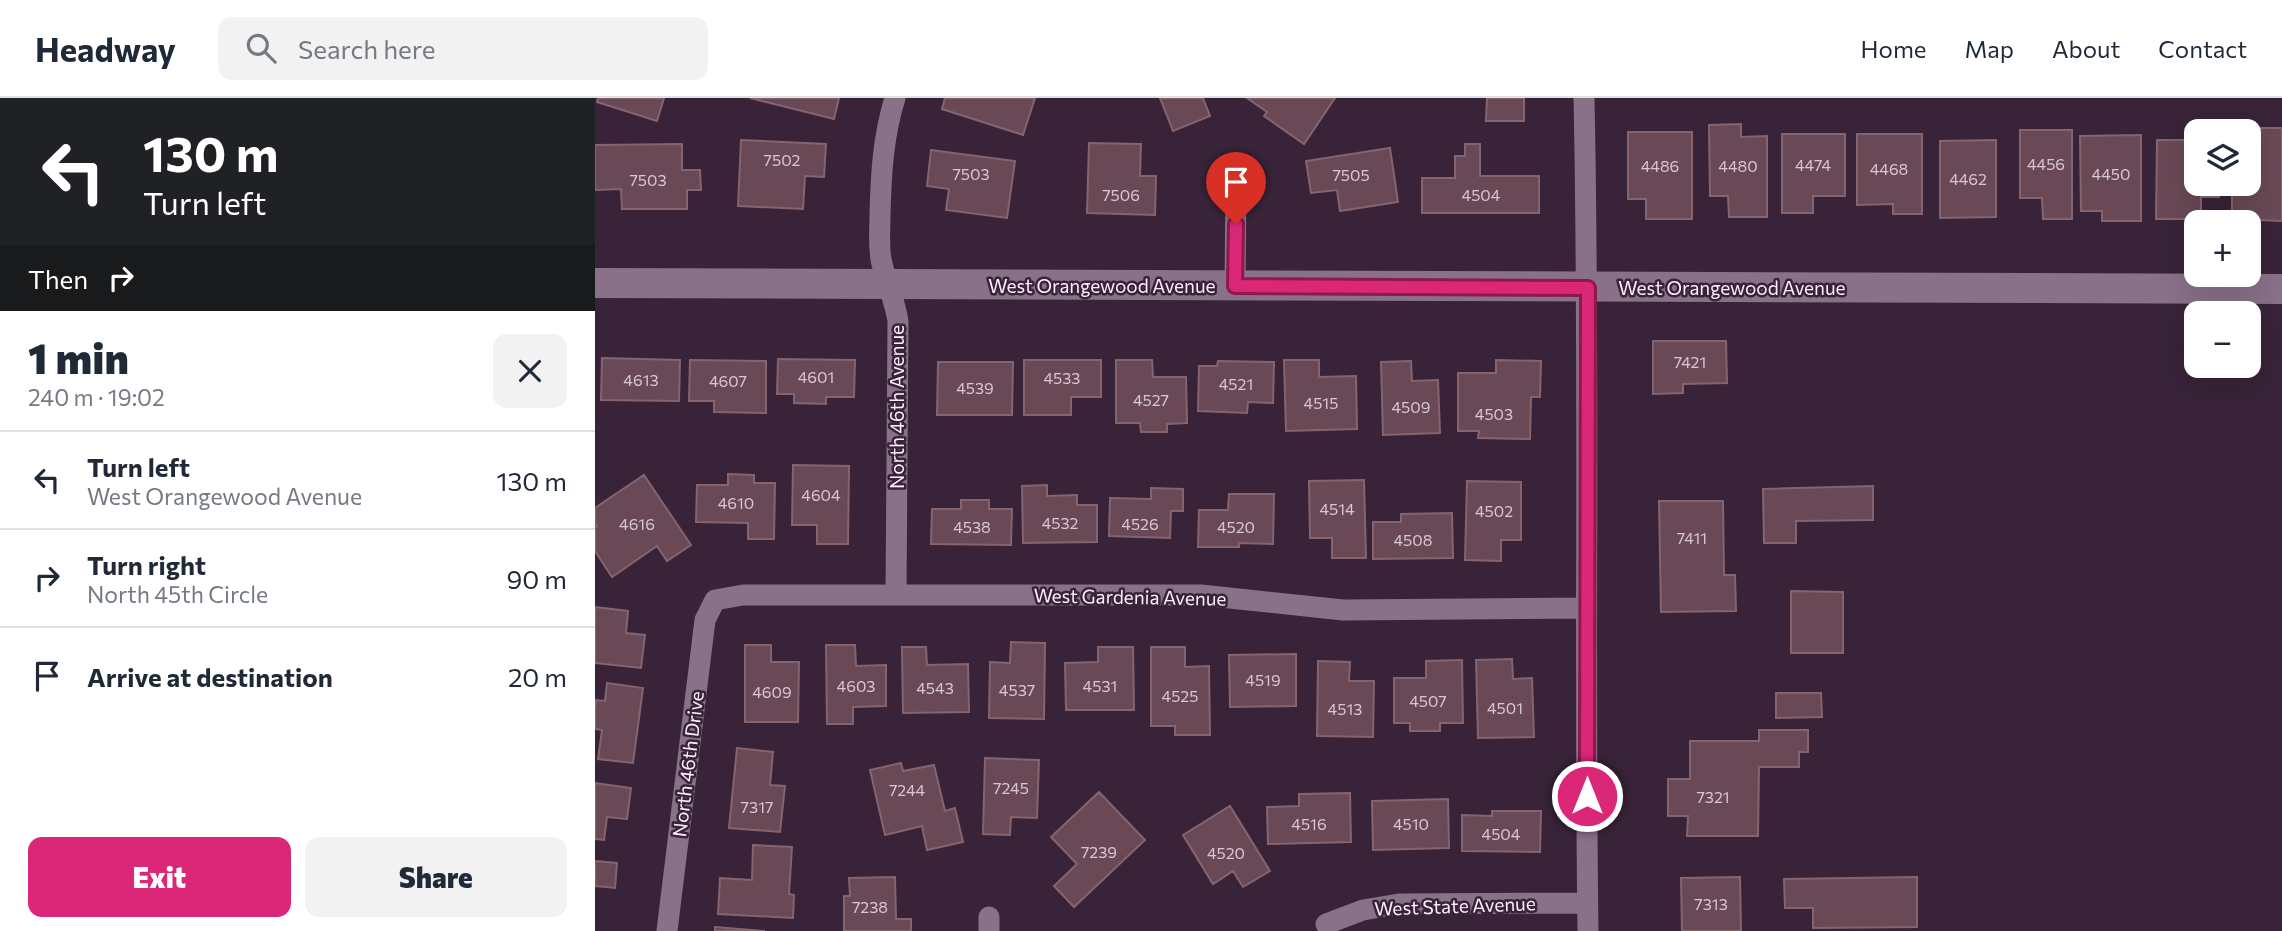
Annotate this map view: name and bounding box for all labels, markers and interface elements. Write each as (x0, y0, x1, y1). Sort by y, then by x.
search box (218, 17, 708, 80)
text: Headway (35, 28, 176, 69)
icon: search (242, 29, 280, 67)
text: Search here (298, 33, 436, 64)
text: Home (1861, 34, 1927, 63)
text: Map (1965, 34, 2014, 63)
text: About (2052, 34, 2120, 63)
text: Contact (2158, 34, 2247, 63)
map controls (2184, 119, 2261, 378)
button: layers (2184, 119, 2261, 196)
text: 130 m (143, 122, 278, 182)
icon: left (28, 126, 119, 217)
house number: 7502 (764, 150, 801, 169)
pin (1206, 152, 1266, 224)
house number: 4456 (2027, 154, 2065, 173)
house number: 4474 (1795, 155, 1831, 174)
house number: 4486 (1641, 156, 1679, 175)
house number: 4480 (1718, 156, 1758, 175)
house number: 4468 (1870, 159, 1908, 178)
icon: arrive (1217, 163, 1255, 201)
house number: 7503 (952, 164, 990, 183)
house number: 4450 (2092, 164, 2130, 183)
house number: 7505 (1332, 165, 1370, 184)
house number: 4462 (1949, 169, 1987, 188)
house number: 7503 (629, 170, 667, 189)
text: Turn left (143, 182, 267, 222)
house number: 7506 (1102, 185, 1140, 204)
house number: 4504 (1462, 185, 1501, 204)
button: + (2184, 210, 2261, 287)
icon: right (102, 259, 140, 297)
text: Then (28, 263, 88, 294)
street label: West Orangewood Avenue (988, 274, 1216, 297)
street label: West Orangewood Avenue (1618, 276, 1846, 299)
button: − (2184, 301, 2261, 378)
street label: North 46th Avenue (885, 325, 908, 489)
text: 1 min (28, 331, 129, 383)
button: close (493, 334, 567, 408)
house number: 7421 (1674, 352, 1706, 371)
house number: 4601 (798, 367, 834, 386)
house number: 4533 (1043, 368, 1081, 387)
house number: 4613 (623, 370, 659, 389)
house number: 4607 (709, 371, 747, 390)
house number: 4521 (1219, 374, 1253, 393)
house number: 4539 (956, 378, 994, 397)
text: 240 m · 19:02 (28, 383, 165, 411)
house number: 4527 (1133, 390, 1169, 409)
house number: 4515 (1304, 393, 1338, 412)
house number: 4509 (1392, 397, 1430, 416)
house number: 4503 (1475, 404, 1513, 423)
text: Turn left (87, 451, 190, 482)
icon: left (28, 461, 66, 499)
text: 130 m (496, 465, 567, 496)
text: West Orangewood Avenue (87, 482, 362, 510)
house number: 4604 (801, 485, 841, 504)
house number: 4610 (718, 493, 754, 512)
house number: 4514 (1319, 499, 1355, 518)
house number: 4502 (1475, 501, 1513, 520)
house number: 4532 (1042, 513, 1079, 532)
house number: 4616 (619, 514, 655, 533)
house number: 4526 (1121, 514, 1159, 533)
house number: 4538 (953, 517, 991, 536)
house number: 4520 (1217, 517, 1255, 536)
house number: 7411 (1677, 528, 1707, 547)
house number: 4508 (1394, 530, 1432, 549)
text: Turn right (87, 549, 206, 580)
icon: right (28, 559, 66, 597)
text: 90 m (507, 563, 567, 594)
text: North 45th Circle (87, 580, 268, 608)
street label: West Gardenia Avenue (1033, 583, 1227, 610)
icon: arrive (28, 657, 66, 695)
text: Arrive at destination (87, 661, 333, 692)
text: 20 m (508, 661, 567, 692)
house number: 4519 (1245, 670, 1281, 689)
house number: 4603 (837, 676, 875, 695)
house number: 4531 (1083, 676, 1117, 695)
house number: 4543 (916, 678, 954, 697)
house number: 4537 (999, 680, 1035, 699)
house number: 4609 (752, 682, 792, 701)
house number: 4525 (1162, 686, 1198, 705)
street label: North 46th Drive (667, 690, 708, 838)
house number: 4507 (1409, 691, 1447, 710)
house number: 4501 (1487, 698, 1523, 717)
house number: 4513 (1328, 699, 1362, 718)
position arrow (1550, 759, 1624, 833)
house number: 7245 (993, 778, 1029, 797)
house number: 7244 (889, 780, 926, 799)
house number: 7321 (1696, 787, 1730, 806)
house number: 7317 (741, 797, 773, 816)
house number: 4516 (1291, 814, 1327, 833)
house number: 4510 (1393, 814, 1429, 833)
house number: 4504 (1482, 824, 1521, 843)
button: Exit (28, 837, 291, 917)
button: Share (305, 837, 567, 917)
house number: 7239 (1081, 842, 1117, 861)
house number: 4520 (1207, 843, 1245, 862)
street label: West State Avenue (1374, 891, 1536, 920)
house number: 7313 (1694, 894, 1728, 913)
house number: 7238 (852, 897, 888, 916)

